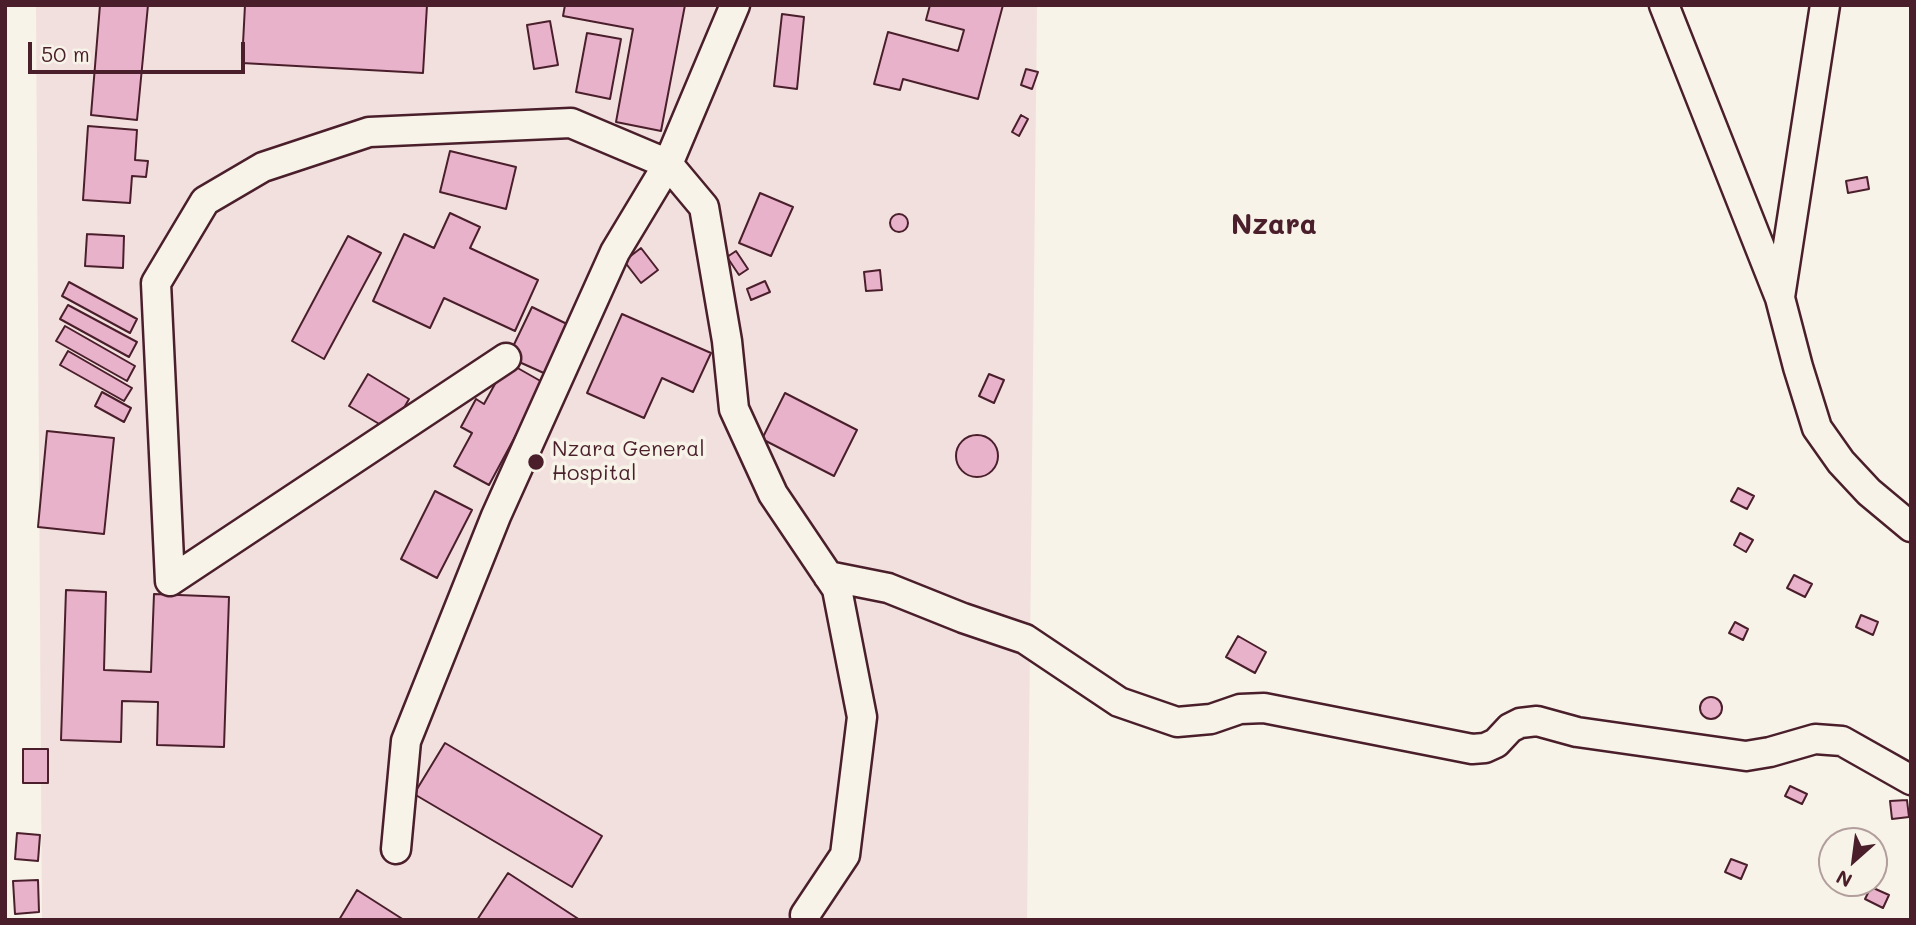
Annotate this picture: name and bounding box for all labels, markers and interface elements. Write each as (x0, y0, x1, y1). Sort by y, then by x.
scale bar (32, 28, 248, 72)
text: 50 m (41, 40, 90, 67)
district label: Nzara (1231, 208, 1317, 242)
place label: Nzara General Hospital (552, 437, 705, 487)
marker: Nzara General Hospital (526, 452, 546, 472)
north arrow (1818, 827, 1888, 897)
text: N (1832, 865, 1856, 894)

